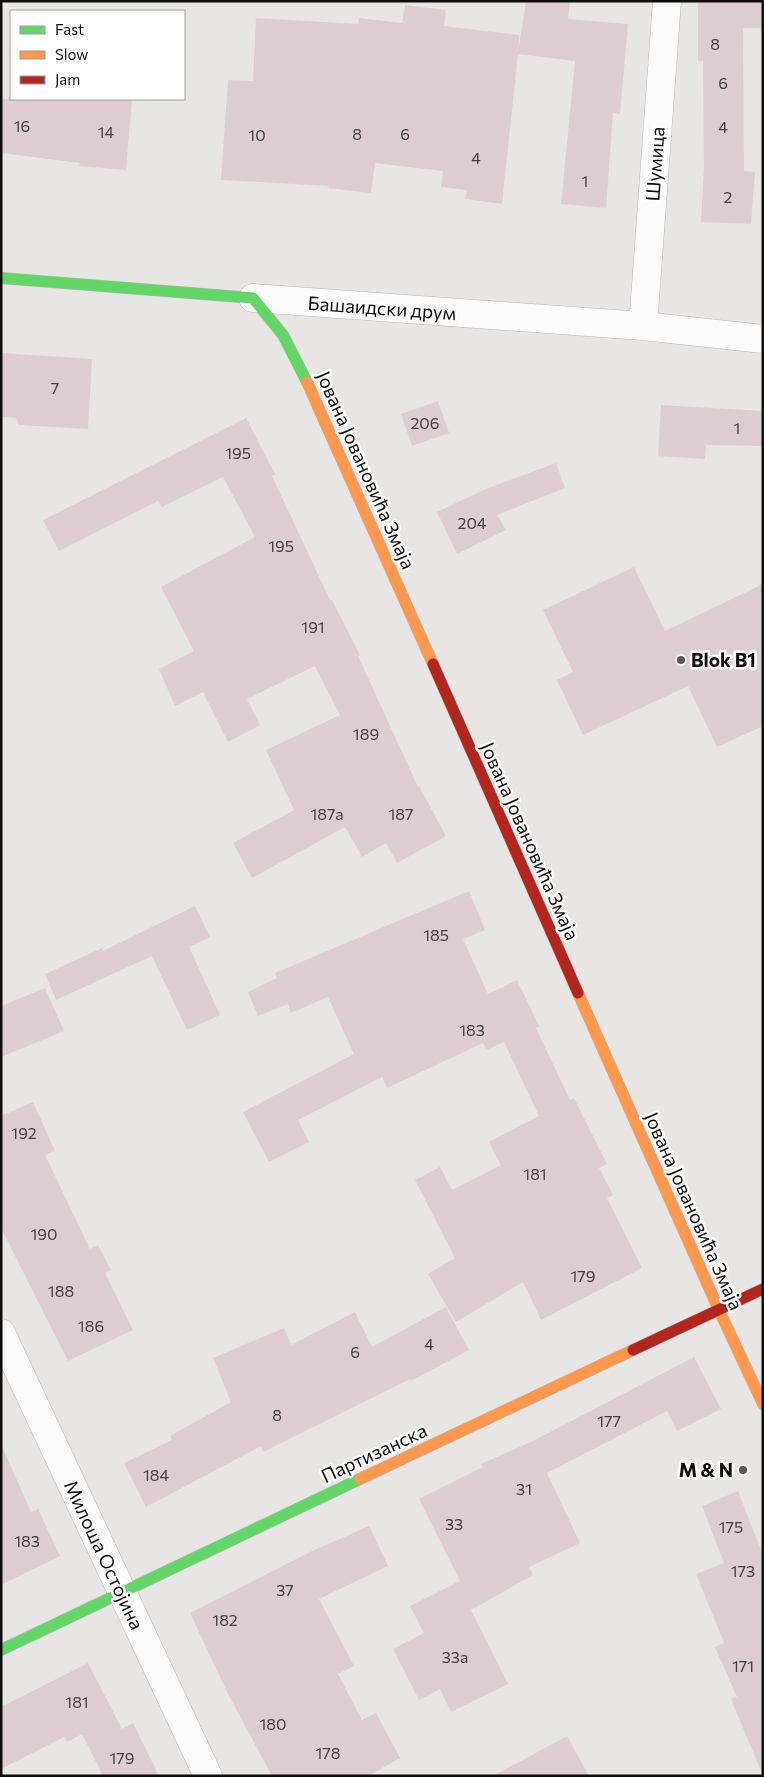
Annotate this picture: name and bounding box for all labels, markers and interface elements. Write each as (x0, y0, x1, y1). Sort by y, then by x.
legend (10, 10, 185, 100)
text: Fast (55, 20, 84, 38)
house number: 8 (710, 34, 720, 53)
text: Slow (55, 45, 88, 63)
text: Jam (55, 70, 80, 88)
house number: 6 (718, 73, 728, 92)
house number: 16 (14, 116, 30, 135)
house number: 4 (718, 117, 728, 136)
house number: 14 (98, 122, 115, 141)
house number: 8 (352, 124, 362, 143)
house number: 6 (400, 124, 410, 143)
house number: 10 (248, 125, 266, 144)
street label: Шумица (640, 126, 669, 202)
house number: 4 (471, 148, 481, 167)
house number: 1 (582, 171, 588, 190)
house number: 2 (724, 187, 733, 206)
street label: Башаидски друм (307, 291, 457, 324)
street label: Јована Јовановића Змаја (312, 367, 421, 572)
house number: 7 (51, 378, 59, 397)
house number: 206 (411, 413, 439, 432)
house number: 1 (734, 418, 740, 437)
house number: 195 (225, 443, 251, 462)
house number: 204 (458, 513, 487, 532)
house number: 195 (268, 536, 294, 555)
house number: 191 (301, 617, 325, 636)
place label: Blok B1 (691, 648, 756, 671)
marker: Blok B1 (675, 654, 687, 666)
house number: 189 (353, 724, 379, 743)
street label: Јована Јовановића Змаја (476, 738, 585, 943)
house number: 187a (310, 804, 344, 823)
house number: 187 (389, 804, 413, 823)
house number: 185 (423, 925, 449, 944)
house number: 183 (459, 1020, 485, 1039)
street label: Јована Јовановића Змаја (640, 1108, 749, 1313)
house number: 192 (11, 1123, 37, 1142)
house number: 181 (523, 1164, 547, 1183)
house number: 190 (31, 1224, 58, 1243)
house number: 179 (571, 1266, 595, 1285)
house number: 188 (48, 1281, 74, 1300)
house number: 186 (78, 1316, 104, 1335)
house number: 4 (424, 1334, 434, 1353)
house number: 6 (350, 1342, 360, 1361)
house number: 8 (272, 1405, 282, 1424)
house number: 177 (597, 1411, 621, 1430)
street label: Партизанска (317, 1418, 430, 1487)
place label: M & N (679, 1458, 733, 1481)
marker: M & N (737, 1464, 749, 1476)
house number: 184 (143, 1465, 169, 1484)
street label: Милоша Остојина (60, 1476, 149, 1633)
house number: 31 (516, 1479, 532, 1498)
house number: 33 (445, 1514, 463, 1533)
house number: 175 (719, 1517, 743, 1536)
house number: 183 (14, 1531, 40, 1550)
house number: 173 (731, 1561, 755, 1580)
house number: 37 (276, 1580, 294, 1599)
house number: 182 (212, 1610, 238, 1629)
house number: 33a (442, 1647, 468, 1666)
house number: 171 (732, 1656, 754, 1675)
house number: 181 (65, 1692, 89, 1711)
house number: 180 (260, 1714, 287, 1733)
house number: 178 (316, 1743, 340, 1762)
house number: 179 (110, 1748, 134, 1767)

